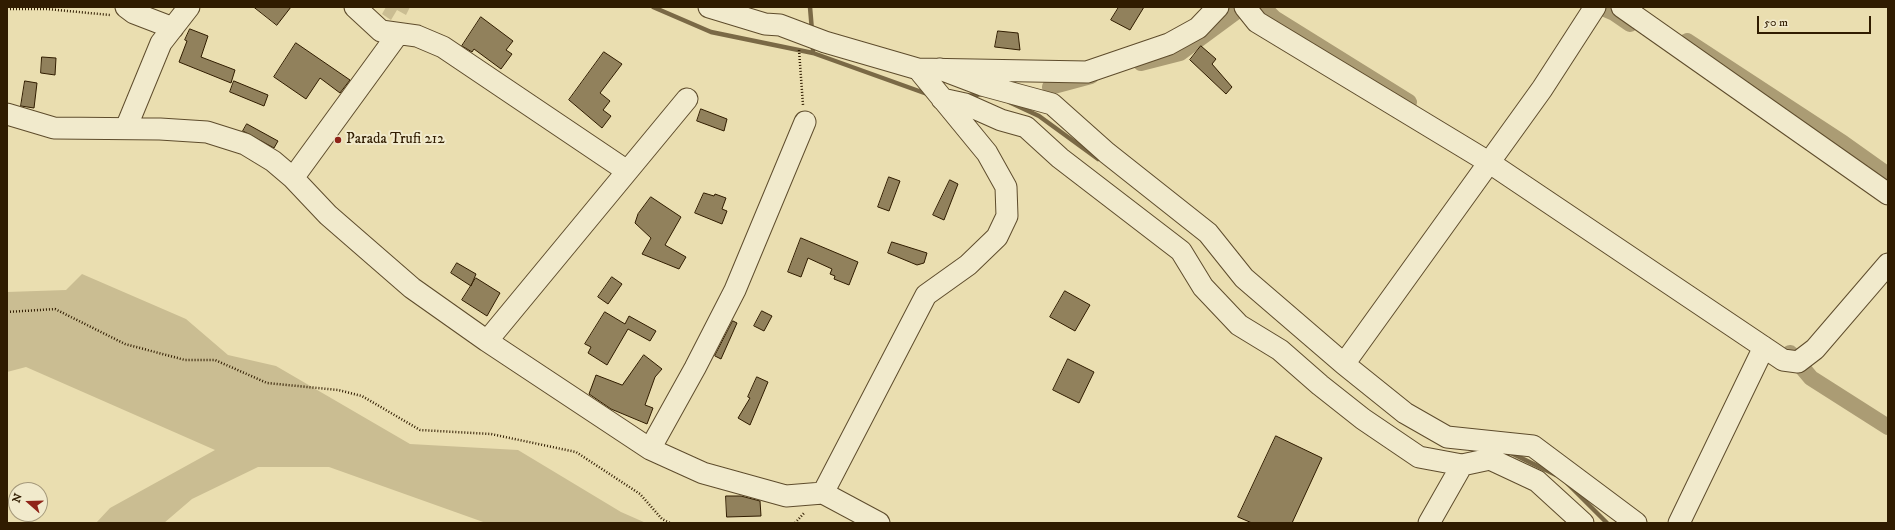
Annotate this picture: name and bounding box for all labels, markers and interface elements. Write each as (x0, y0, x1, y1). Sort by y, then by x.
scale bar (1759, 8, 1873, 34)
text: 50 m (1764, 15, 1788, 30)
place label: Parada Trufi 212 (346, 131, 445, 149)
marker: Parada Trufi 212 (333, 135, 343, 145)
north arrow (8, 482, 48, 522)
text: N (10, 492, 26, 505)

